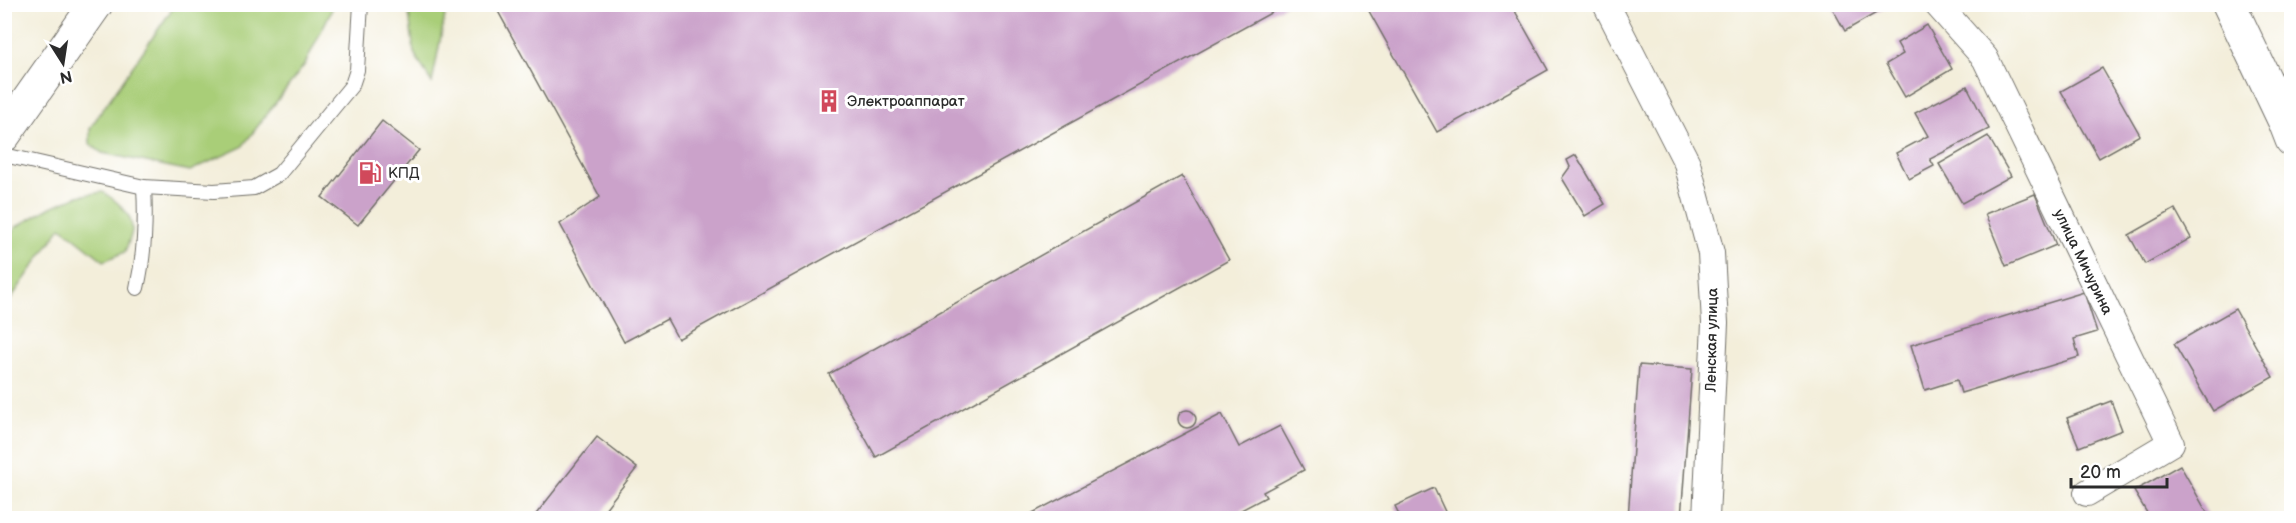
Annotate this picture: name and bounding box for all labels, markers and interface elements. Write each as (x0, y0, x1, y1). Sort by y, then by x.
north arrow (33, 33, 93, 93)
text: N (58, 66, 74, 87)
building icon: Электроаппарат (816, 88, 842, 114)
place label: Электроаппарат (847, 92, 965, 111)
fuel station icon: КПД (357, 160, 383, 186)
place label: КПД (388, 164, 420, 183)
street label: улица Мичурина (2049, 206, 2117, 318)
street label: Ленская улица (1702, 288, 1722, 393)
scale bar (2071, 451, 2167, 489)
text: 20 m (2080, 462, 2121, 483)

